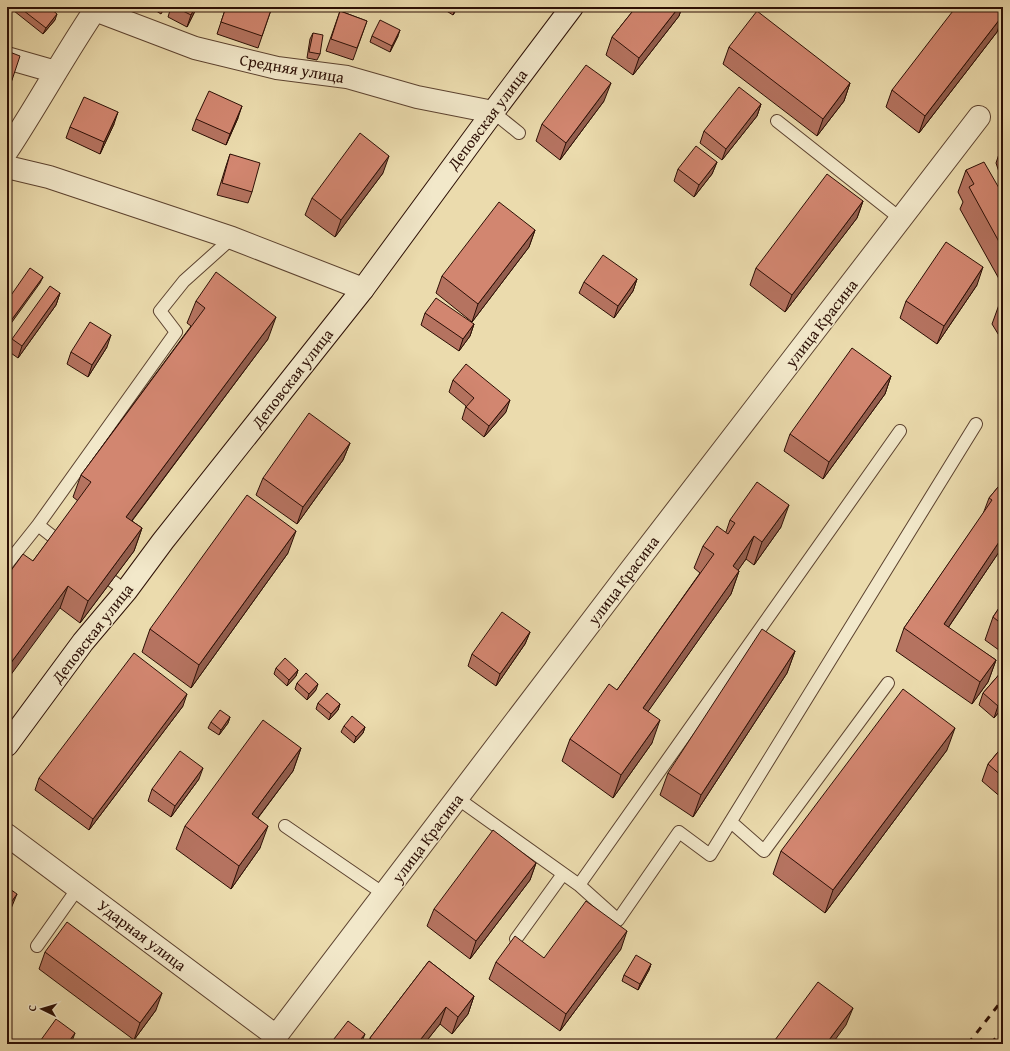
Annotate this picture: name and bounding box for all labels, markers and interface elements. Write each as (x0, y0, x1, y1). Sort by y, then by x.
street label: Средняя улица (238, 47, 347, 89)
street label: Деповская улица (441, 63, 533, 175)
street label: улица Красина (778, 273, 863, 373)
street label: Деповская улица (245, 323, 339, 434)
street label: улица Красина (581, 530, 665, 630)
street label: Деповская улица (45, 578, 139, 689)
street label: улица Красина (385, 788, 469, 888)
street label: Ударная улица (92, 893, 192, 977)
north arrow (22, 989, 62, 1029)
text: С (24, 1004, 40, 1012)

